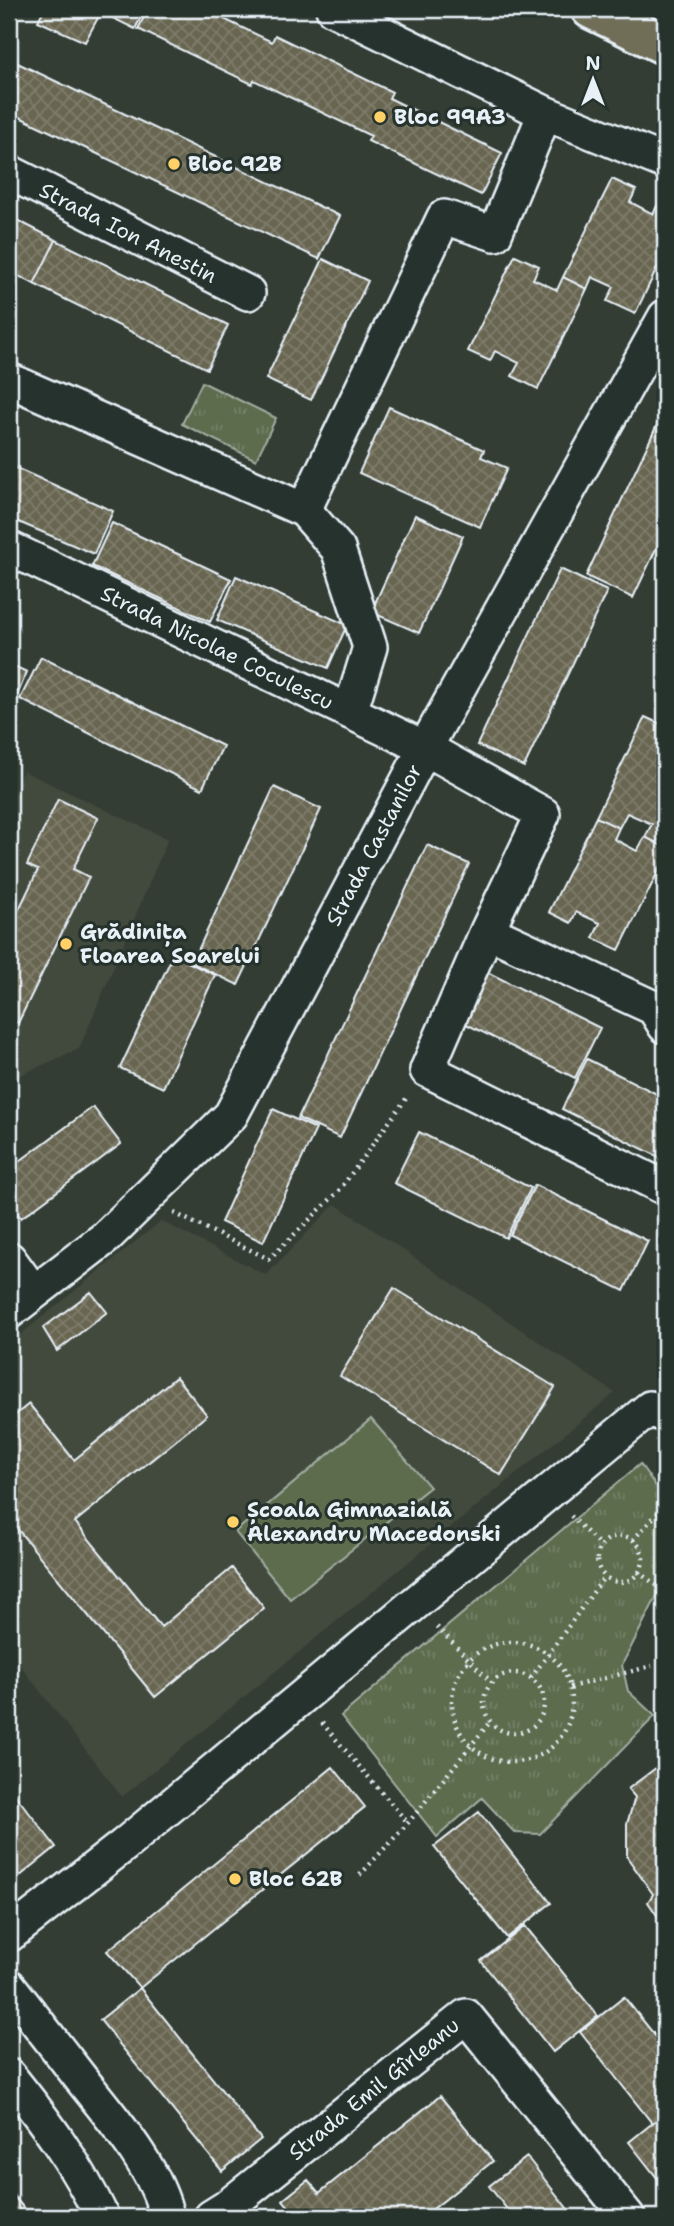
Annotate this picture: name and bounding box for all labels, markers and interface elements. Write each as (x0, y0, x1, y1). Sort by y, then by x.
north arrow (558, 46, 628, 116)
text: N (585, 51, 601, 76)
place label: Bloc 99A3 (394, 103, 506, 131)
marker: Bloc 99A3 (372, 109, 388, 125)
place label: Bloc 92B (188, 150, 282, 178)
marker: Bloc 92B (166, 156, 182, 172)
street label: Strada Ion Anestin (35, 176, 222, 290)
street label: Strada Nicolae Coculescu (96, 579, 338, 717)
street label: Strada Castanilor (319, 759, 429, 931)
place label: Grădinița Floarea Soarelui (80, 918, 260, 970)
marker: Grădinița Floarea Soarelui (58, 936, 74, 952)
place label: Școala Gimnazială Alexandru Macedonski (247, 1496, 501, 1548)
marker: Școala Gimnazială Alexandru Macedonski (225, 1514, 241, 1530)
place label: Bloc 62B (249, 1865, 343, 1893)
marker: Bloc 62B (227, 1871, 243, 1887)
street label: Strada Emil Gîrleanu (283, 2011, 465, 2167)

